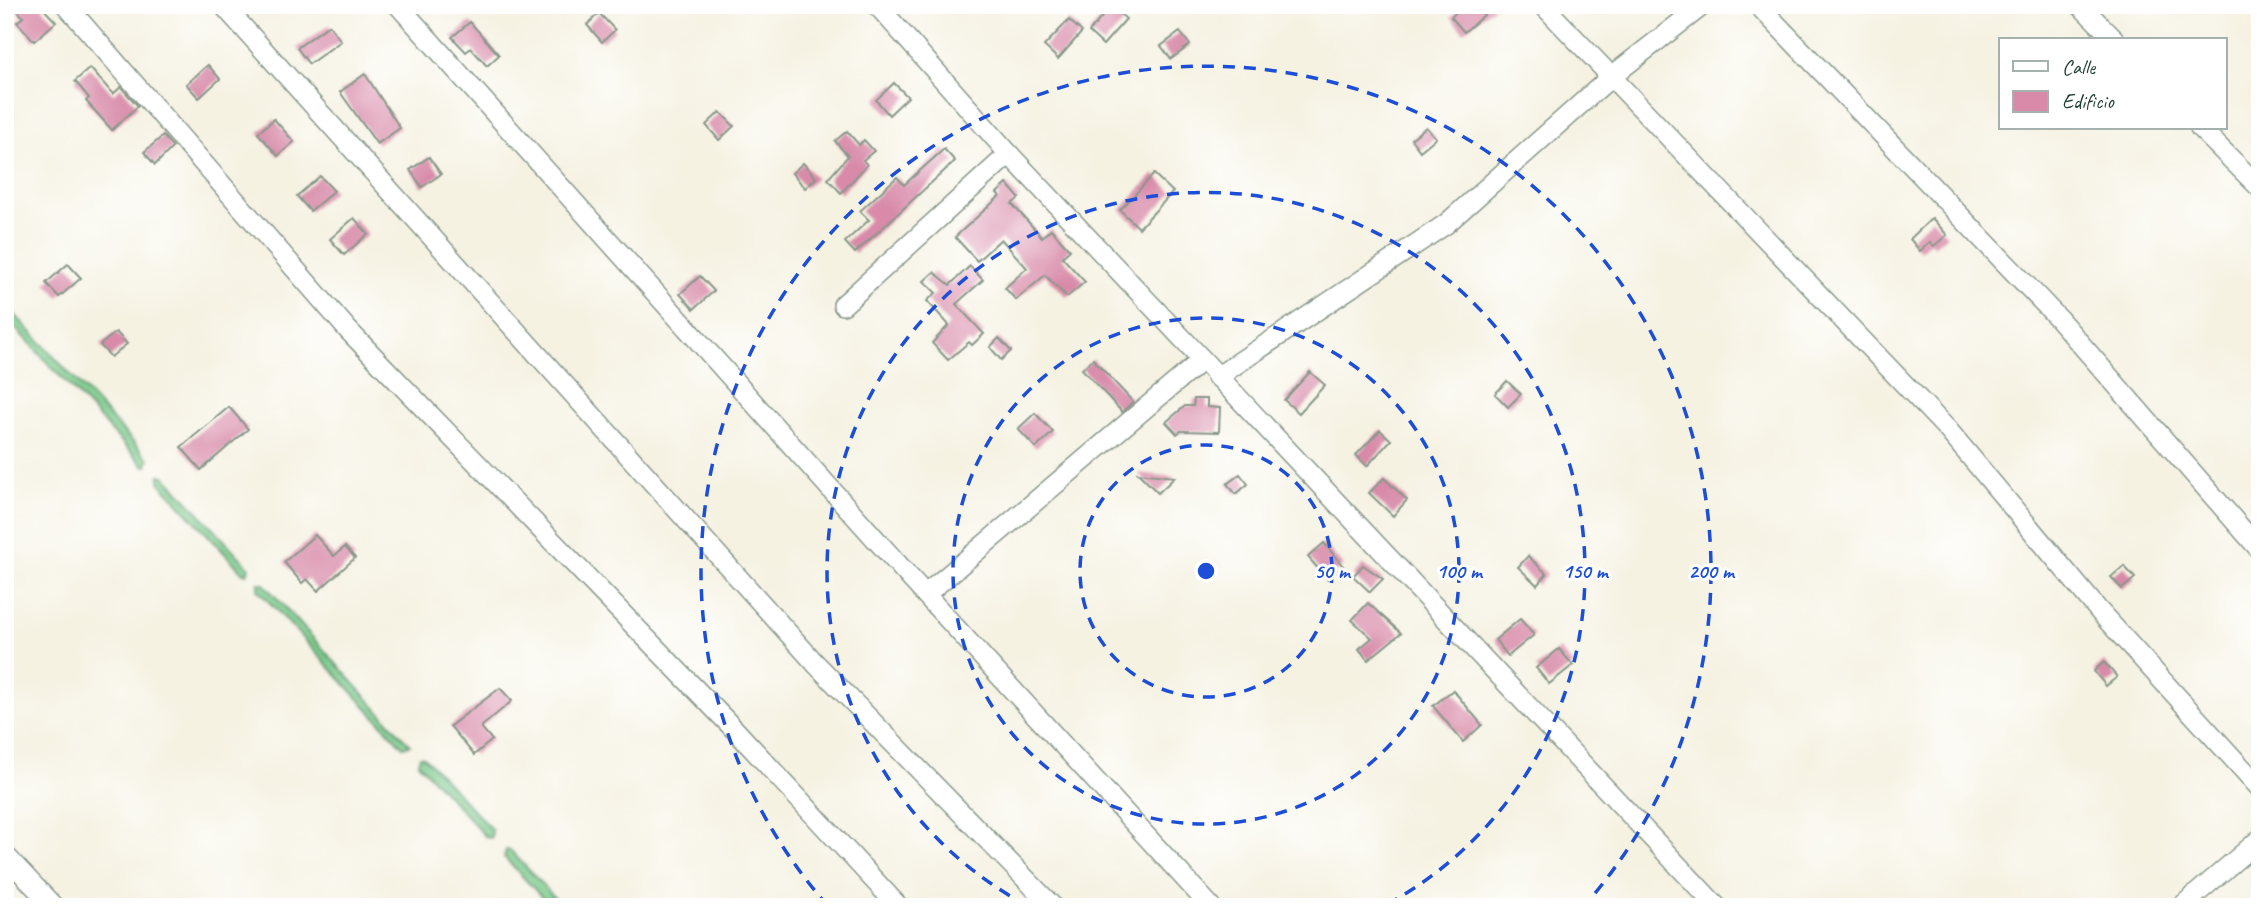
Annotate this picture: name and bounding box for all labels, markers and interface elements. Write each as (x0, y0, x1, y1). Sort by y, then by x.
legend (1999, 38, 2226, 130)
text: Calle (2062, 54, 2096, 80)
text: Edificio (2062, 88, 2115, 114)
text: 50 m (1314, 558, 1352, 584)
text: 100 m (1436, 558, 1484, 584)
text: 150 m (1562, 558, 1610, 584)
text: 200 m (1688, 558, 1736, 584)
centre of rings (1194, 559, 1218, 583)

